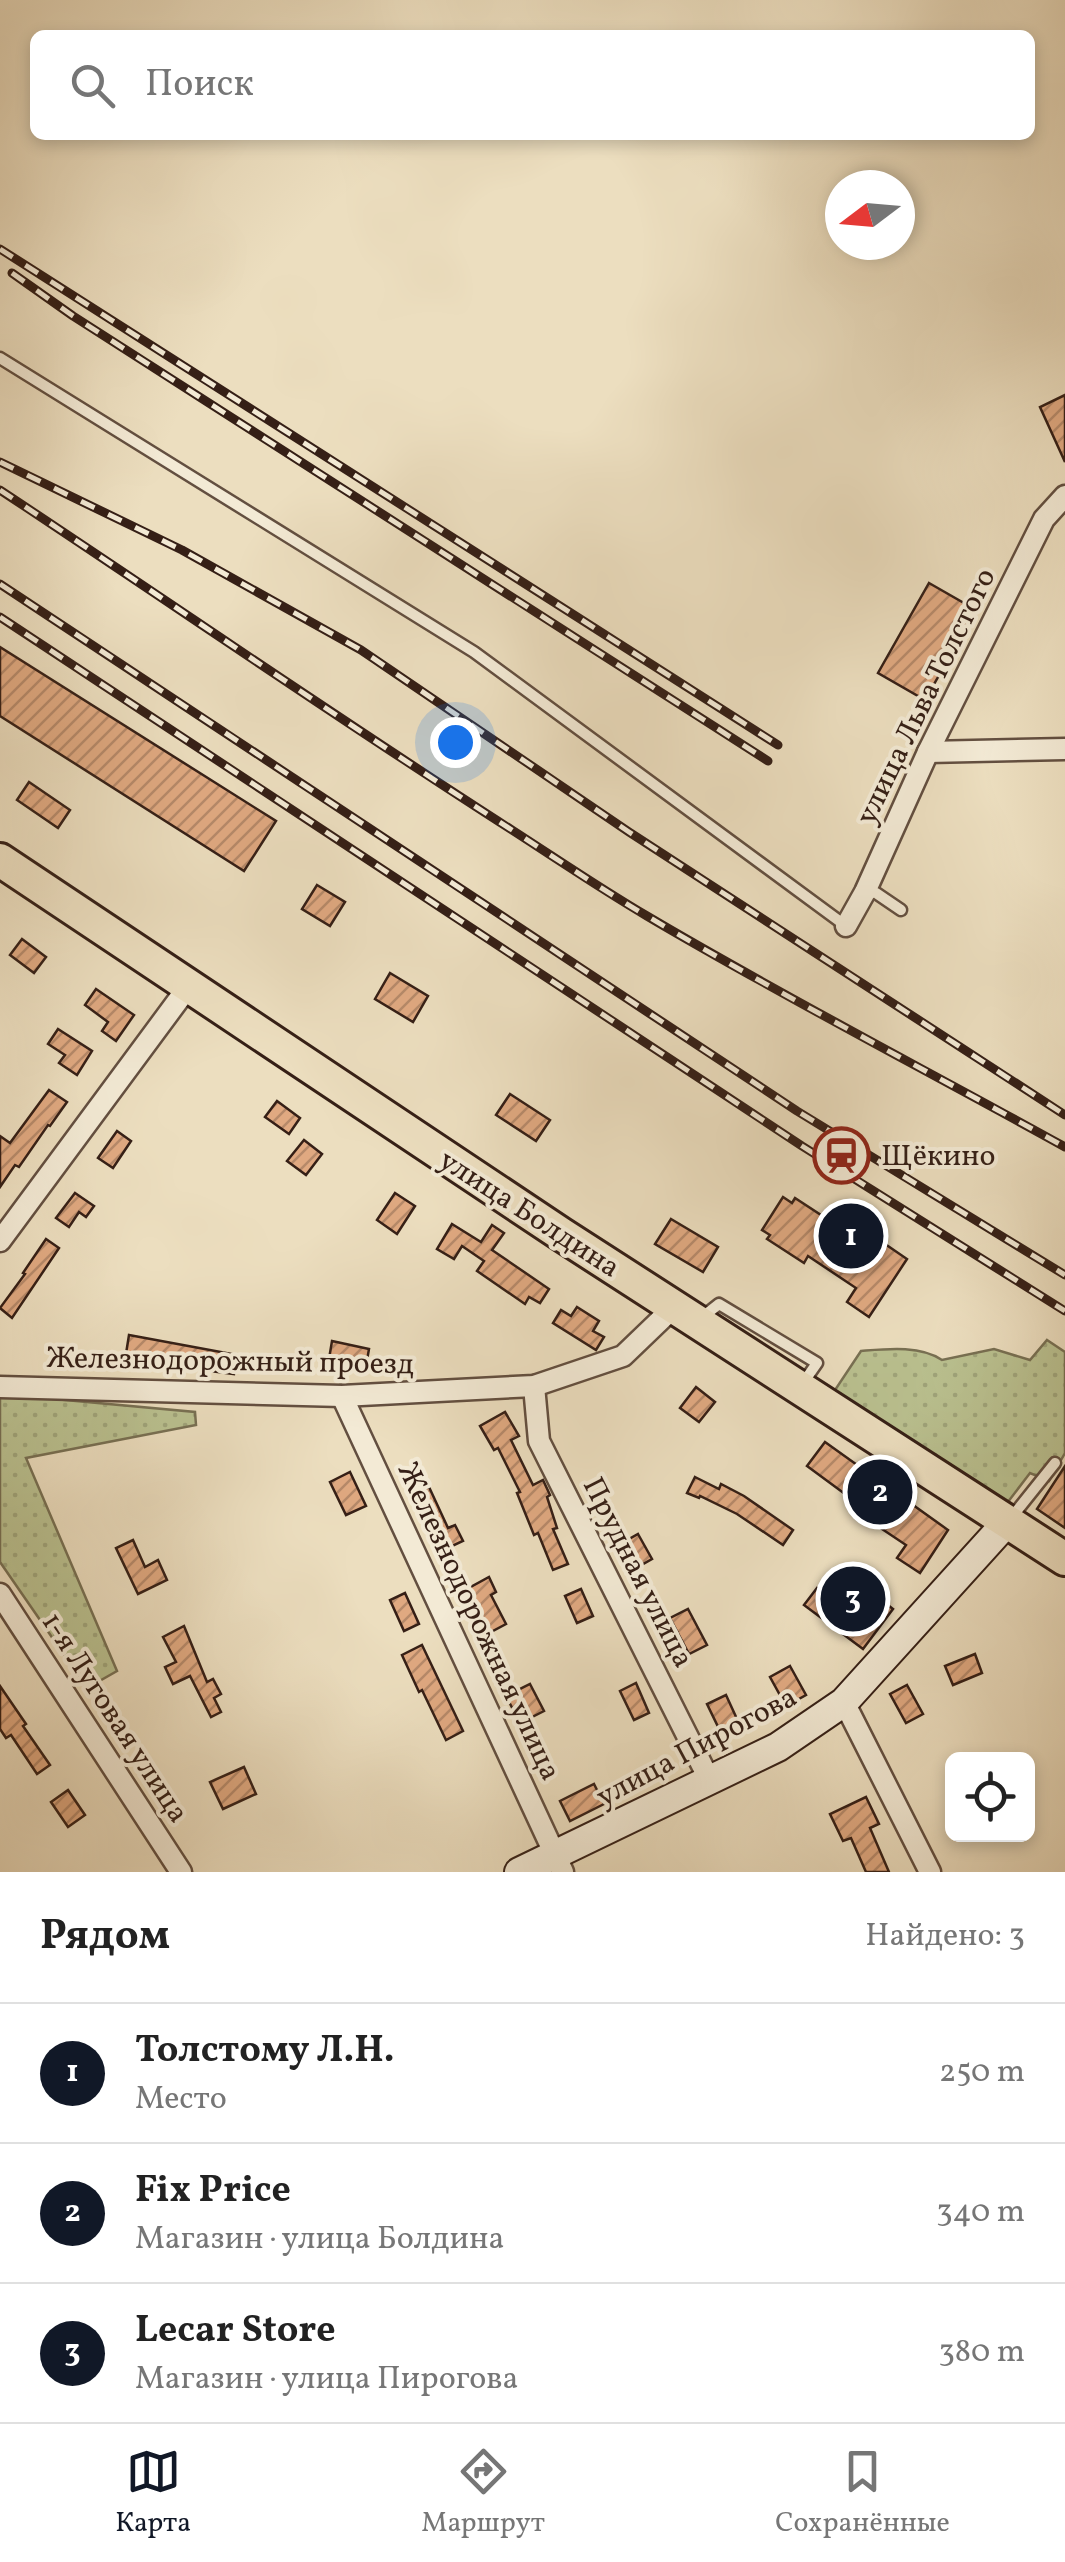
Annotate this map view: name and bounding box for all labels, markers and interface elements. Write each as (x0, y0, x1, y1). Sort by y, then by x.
search box (30, 30, 1035, 140)
icon: search (65, 58, 120, 113)
text: Поиск (145, 59, 254, 112)
north arrow (825, 170, 915, 260)
street label: улица Льва Толстого (846, 562, 1007, 832)
your location (430, 717, 481, 768)
station icon: Щёкино (812, 1125, 872, 1185)
place label: Щёкино (881, 1136, 995, 1178)
street label: улица Болдина (430, 1140, 628, 1289)
pin: 1 (818, 1198, 884, 1274)
street label: Железнодорожный проезд (46, 1338, 414, 1386)
pin: 2 (848, 1454, 912, 1530)
street label: Железнодорожная улица (386, 1456, 571, 1788)
street label: Прудная улица (571, 1470, 703, 1676)
pin: 3 (820, 1562, 886, 1636)
street label: 1-я Луговая улица (30, 1604, 198, 1832)
street label: улица Пирогова (589, 1677, 805, 1818)
map controls (945, 1752, 1035, 1842)
button: locate (945, 1752, 1035, 1842)
text: Рядом (40, 1908, 170, 1967)
text: Найдено: 3 (865, 1915, 1025, 1959)
text: Толстому Л.Н. (135, 2025, 395, 2078)
text: 1 (66, 2051, 79, 2095)
text: 250 m (939, 2051, 1025, 2095)
text: Место (135, 2078, 227, 2122)
text: Fix Price (135, 2165, 291, 2218)
text: 2 (64, 2191, 81, 2235)
text: 340 m (936, 2191, 1025, 2235)
text: Магазин · улица Болдина (135, 2218, 504, 2262)
text: Lecar Store (135, 2305, 336, 2358)
text: 3 (64, 2331, 81, 2375)
text: 380 m (938, 2331, 1025, 2375)
text: Магазин · улица Пирогова (135, 2358, 519, 2402)
tab: Карта (115, 2444, 191, 2543)
tab: Маршрут (421, 2444, 545, 2543)
tab: Сохранённые (775, 2444, 950, 2543)

